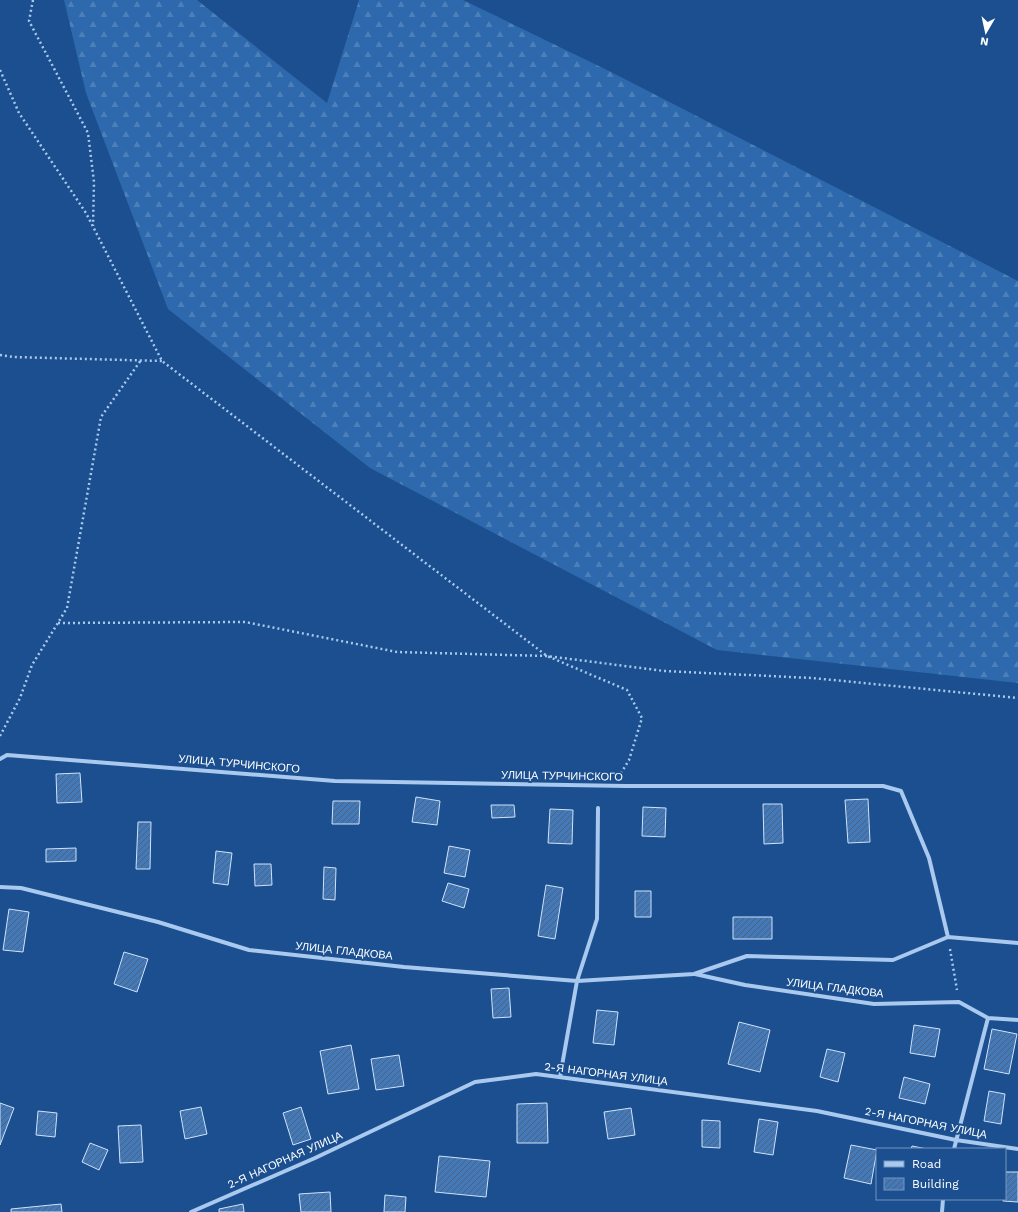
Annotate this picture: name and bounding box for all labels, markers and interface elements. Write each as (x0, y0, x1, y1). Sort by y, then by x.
north arrow (966, 12, 1006, 52)
text: N (979, 34, 990, 48)
street label: УЛИЦА ТУРЧИНСКОГО (178, 752, 301, 776)
street label: УЛИЦА ТУРЧИНСКОГО (501, 768, 623, 784)
street label: УЛИЦА ГЛАДКОВА (295, 939, 394, 963)
street label: УЛИЦА ГЛАДКОВА (786, 976, 885, 1000)
street label: 2-Я НАГОРНАЯ УЛИЦА (544, 1060, 669, 1088)
street label: 2-Я НАГОРНАЯ УЛИЦА (864, 1105, 989, 1141)
street label: 2-Я НАГОРНАЯ УЛИЦА (226, 1129, 345, 1191)
legend (876, 1148, 1006, 1200)
text: Road (912, 1157, 941, 1171)
text: Building (912, 1177, 959, 1191)

